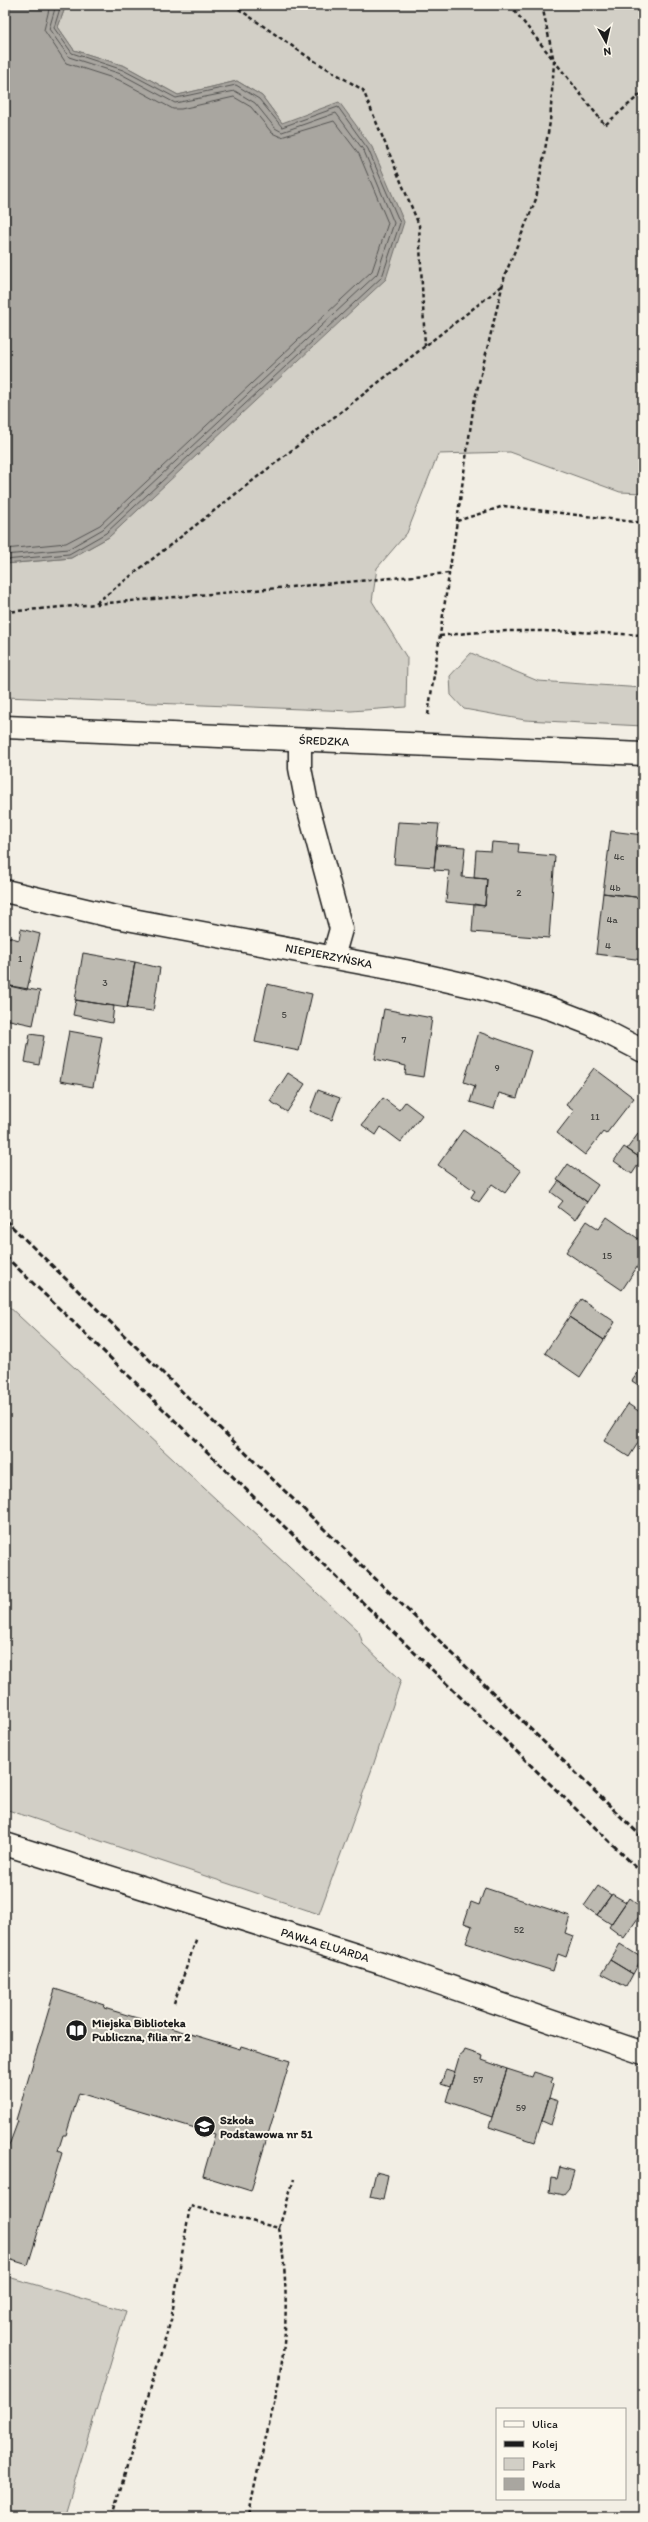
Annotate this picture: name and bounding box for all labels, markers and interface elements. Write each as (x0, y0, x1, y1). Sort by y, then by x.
north arrow (586, 22, 626, 62)
text: N (603, 44, 612, 58)
street label: ŚREDZKA (299, 733, 350, 749)
house number: 4c (614, 850, 625, 863)
house number: 4b (609, 881, 621, 894)
house number: 2 (516, 886, 522, 899)
house number: 4a (606, 913, 618, 926)
house number: 4 (605, 939, 611, 952)
street label: NIEPIERZYŃSKA (284, 941, 374, 971)
house number: 1 (18, 952, 23, 965)
house number: 3 (102, 976, 108, 989)
house number: 5 (281, 1008, 287, 1021)
house number: 7 (402, 1033, 407, 1046)
house number: 9 (494, 1061, 500, 1074)
house number: 11 (590, 1110, 600, 1123)
house number: 15 (602, 1249, 612, 1262)
house number: 52 (514, 1923, 525, 1936)
street label: PAWŁA ELUARDA (279, 1925, 371, 1965)
place label: Miejska Biblioteka Publiczna, filia nr 2 (92, 2016, 191, 2044)
library icon: Miejska Biblioteka Publiczna, filia nr 2 (64, 2017, 90, 2043)
house number: 57 (473, 2073, 483, 2086)
house number: 59 (516, 2101, 526, 2114)
place label: Szkoła Podstawowa nr 51 (220, 2113, 313, 2141)
school or university icon: Szkoła Podstawowa nr 51 (192, 2114, 218, 2140)
legend (496, 2408, 626, 2500)
text: Ulica (532, 2417, 558, 2431)
text: Kolej (532, 2437, 558, 2451)
text: Park (532, 2457, 556, 2471)
text: Woda (532, 2477, 561, 2491)

